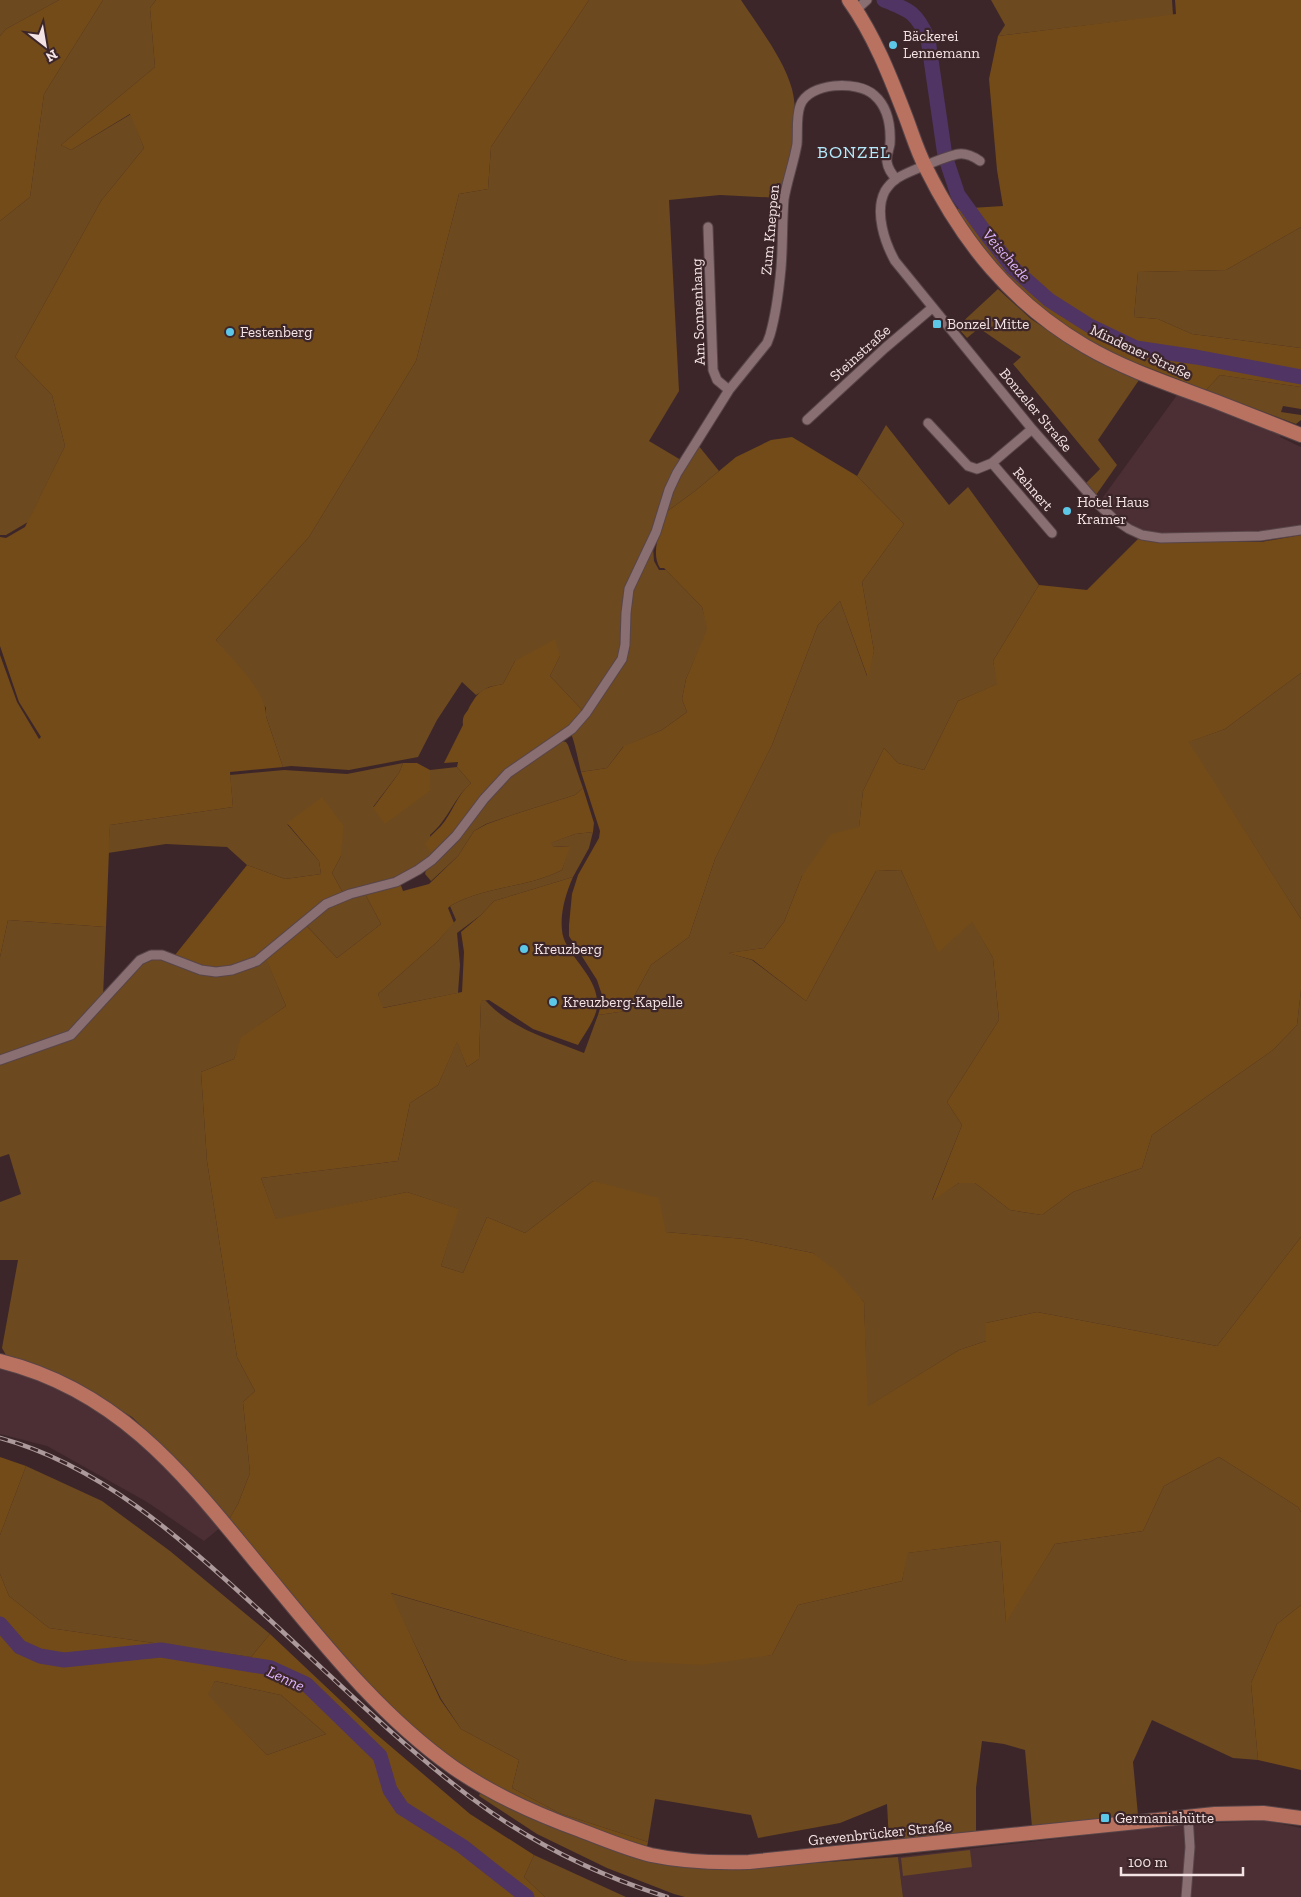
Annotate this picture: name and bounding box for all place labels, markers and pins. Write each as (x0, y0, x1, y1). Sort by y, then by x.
place label: Bäckerei Lennemann (903, 27, 980, 62)
marker: Bäckerei Lennemann (887, 39, 899, 51)
place label: Bonzel Mitte (947, 315, 1029, 333)
marker: Bonzel Mitte (931, 318, 943, 330)
place label: Festenberg (240, 323, 312, 341)
marker: Festenberg (224, 326, 236, 338)
place label: Hotel Haus Kramer (1077, 493, 1149, 528)
marker: Hotel Haus Kramer (1061, 505, 1073, 517)
place label: Kreuzberg (534, 940, 602, 958)
marker: Kreuzberg (518, 943, 530, 955)
place label: Kreuzberg-Kapelle (563, 993, 683, 1011)
marker: Kreuzberg-Kapelle (547, 996, 559, 1008)
place label: Germaniahütte (1115, 1809, 1214, 1827)
marker: Germaniahütte (1099, 1812, 1111, 1824)

